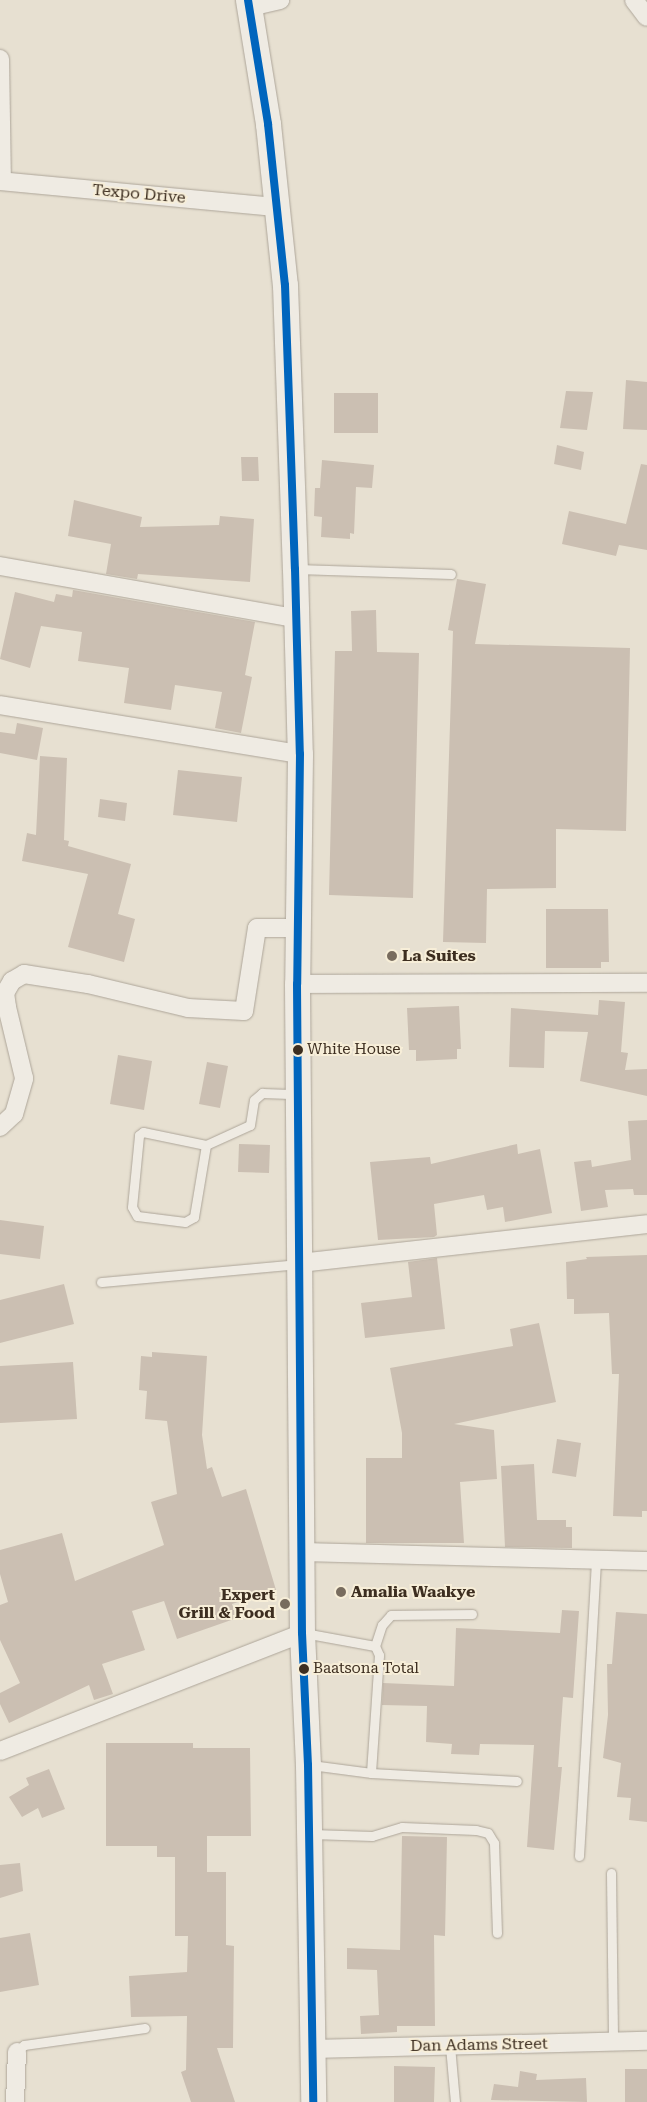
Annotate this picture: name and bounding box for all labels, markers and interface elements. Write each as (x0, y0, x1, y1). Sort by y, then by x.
street label: Texpo Drive (92, 180, 186, 208)
place label: La Suites (402, 946, 476, 966)
marker: La Suites (386, 950, 398, 962)
place label: White House (307, 1041, 401, 1059)
marker: White House (293, 1045, 303, 1055)
place label: Amalia Waakye (351, 1582, 475, 1602)
place label: Expert Grill & Food (179, 1585, 275, 1623)
marker: Amalia Waakye (335, 1586, 347, 1598)
marker: Expert Grill & Food (279, 1598, 291, 1610)
place label: Baatsona Total (313, 1660, 419, 1678)
marker: Baatsona Total (299, 1664, 309, 1674)
street label: Dan Adams Street (410, 2034, 548, 2056)

